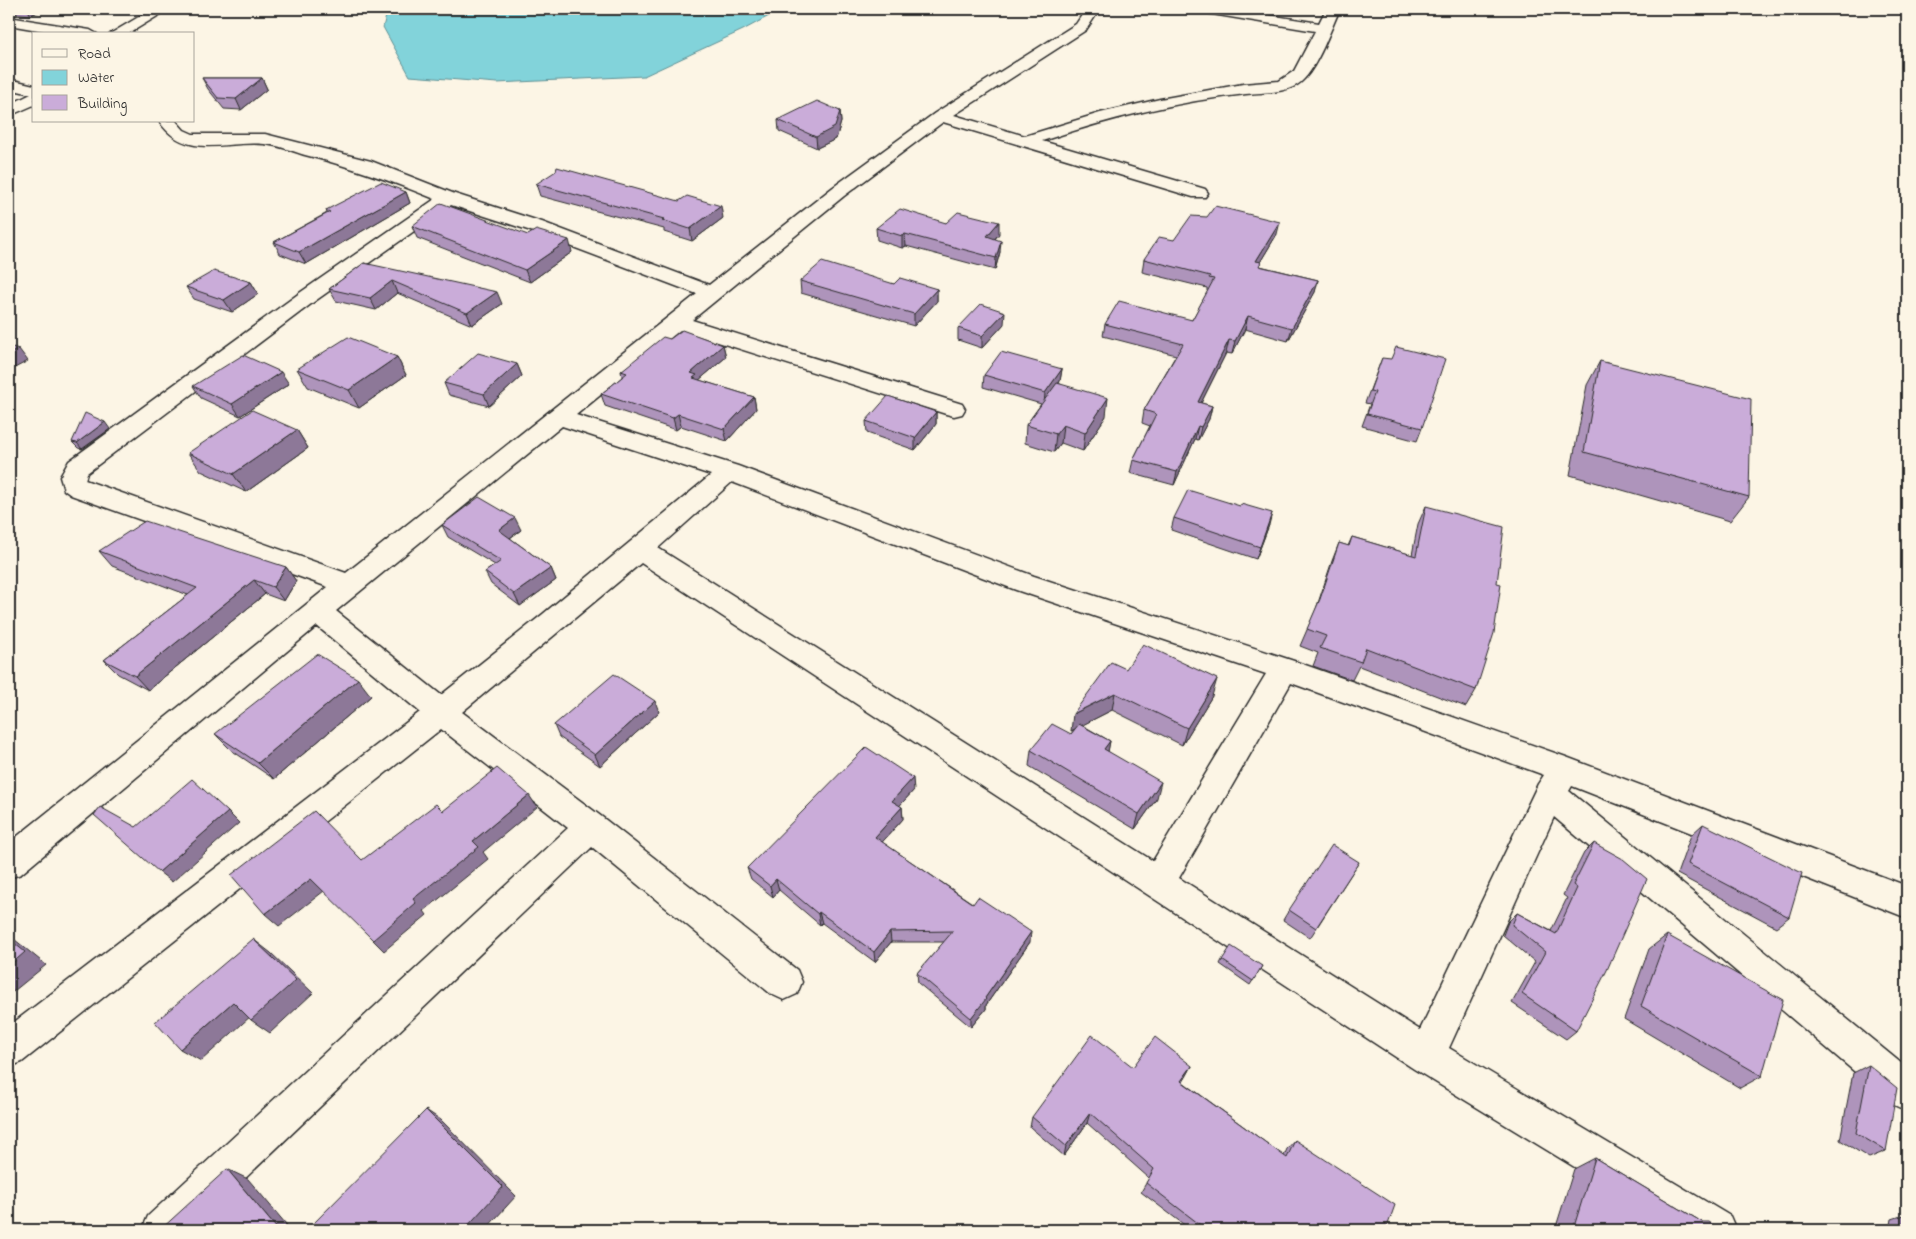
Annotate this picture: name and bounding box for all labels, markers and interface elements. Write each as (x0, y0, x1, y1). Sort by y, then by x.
legend (32, 32, 195, 122)
text: Road (78, 43, 111, 65)
text: Water (78, 67, 114, 89)
text: Building (77, 93, 127, 116)

